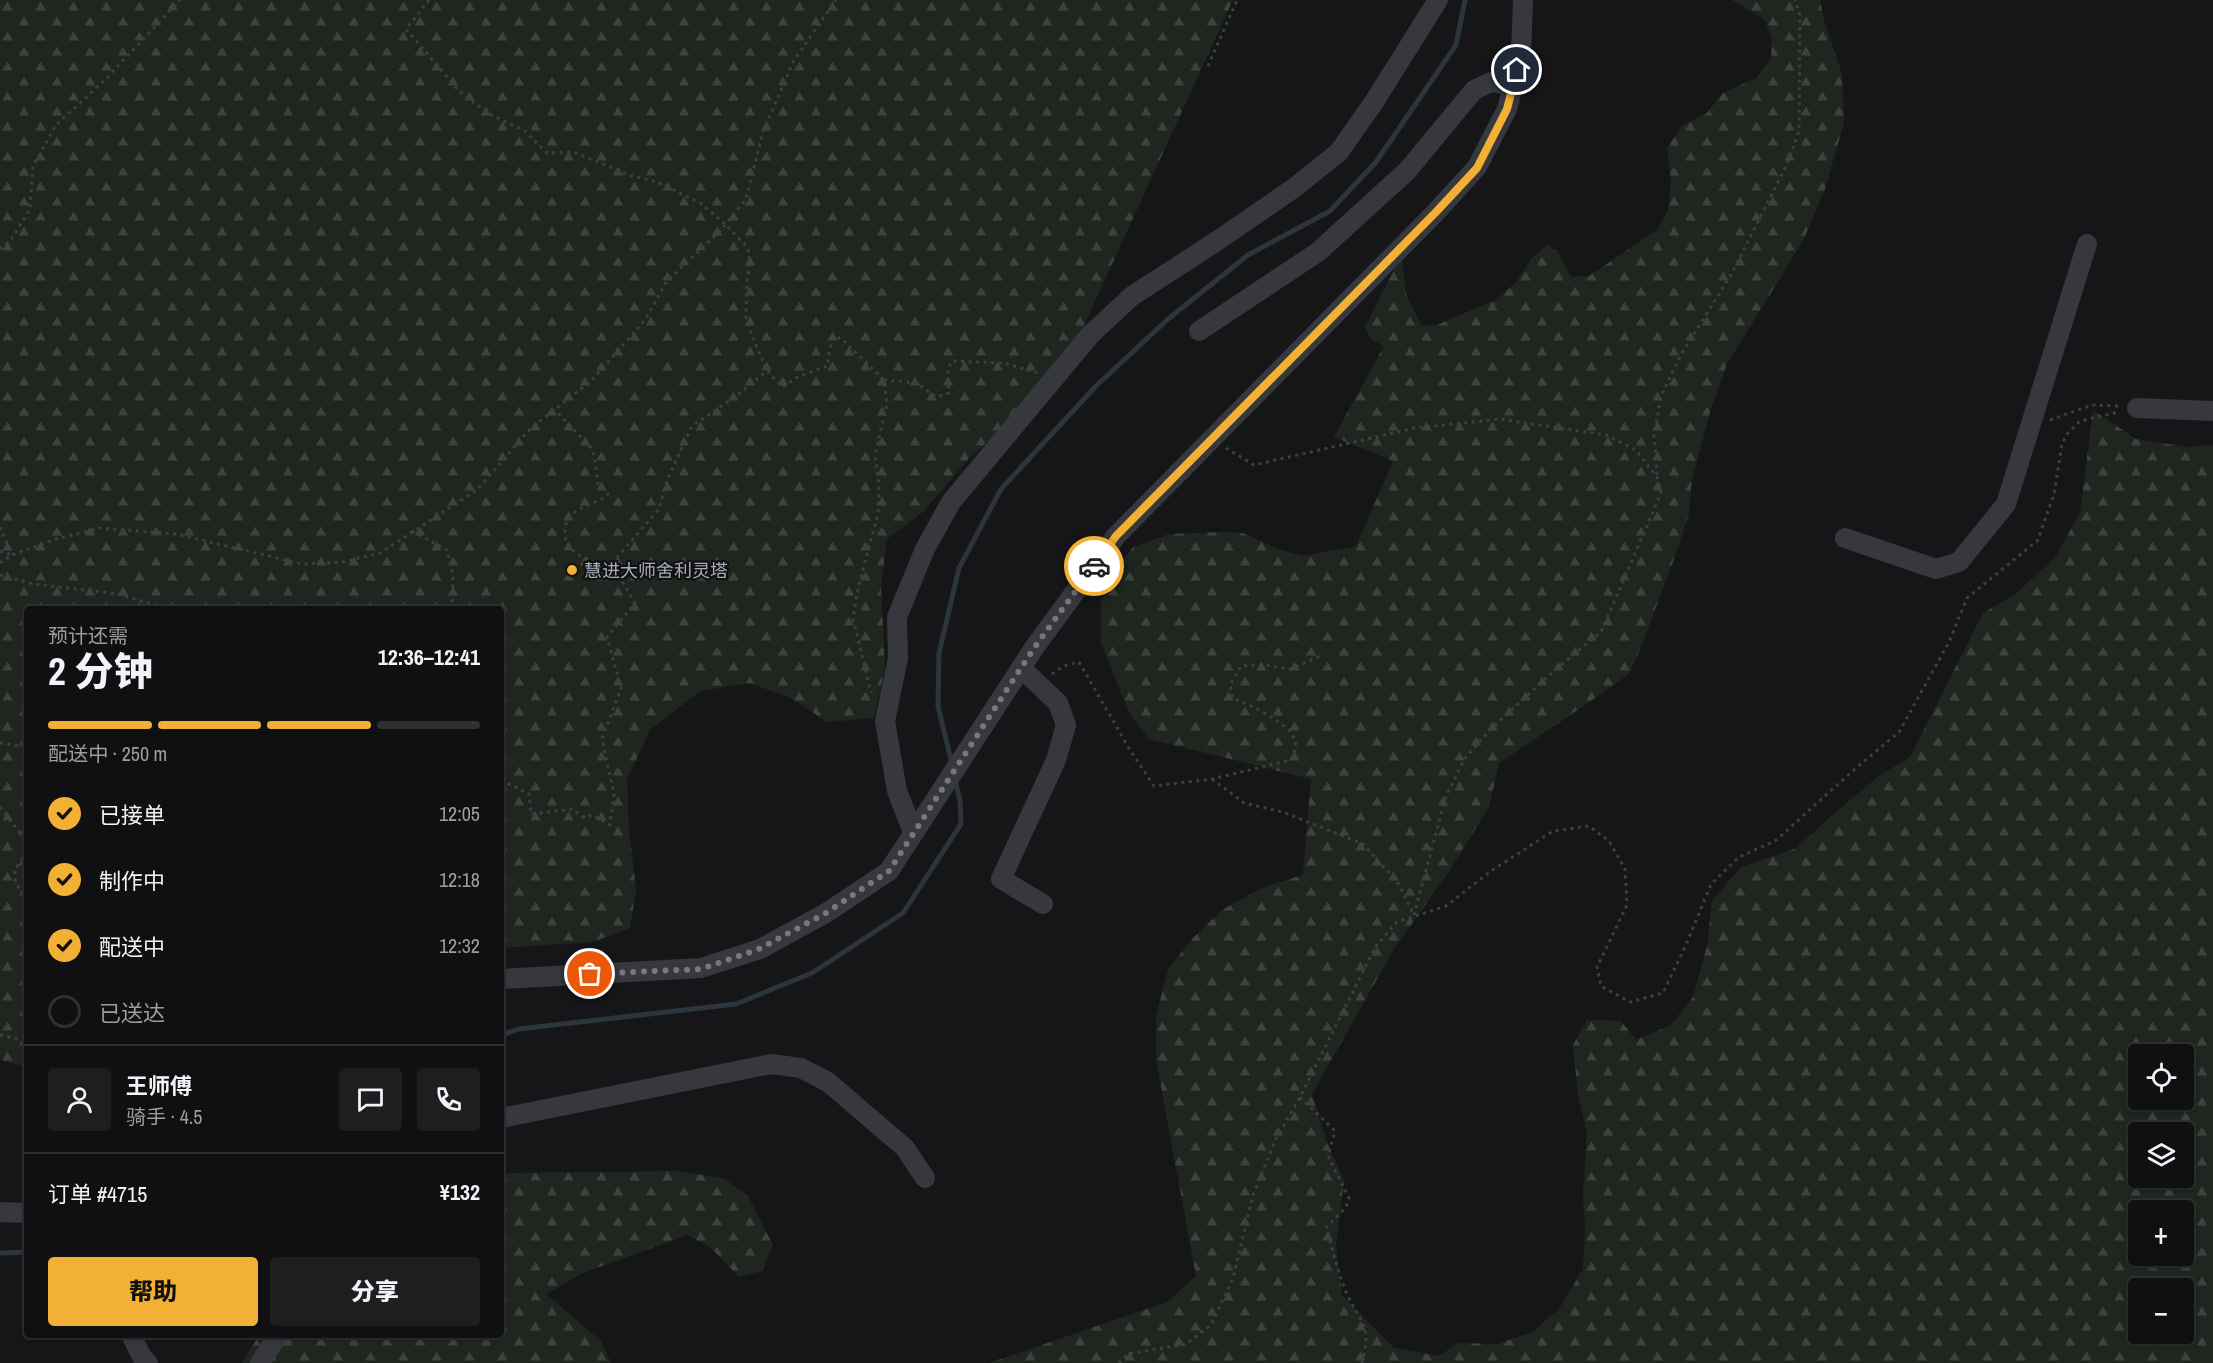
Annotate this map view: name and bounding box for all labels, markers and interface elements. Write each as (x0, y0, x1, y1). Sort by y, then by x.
pin (1491, 44, 1542, 95)
icon: home (1500, 53, 1533, 86)
courier (1064, 536, 1124, 596)
icon: car (1078, 550, 1111, 583)
place label: 慧进大师舍利灵塔 (584, 558, 728, 583)
marker: 慧进大师舍利灵塔 (565, 563, 579, 577)
text: 预计还需 (48, 622, 128, 649)
text: 12:36–12:41 (378, 642, 480, 672)
text: 2 分钟 (48, 645, 153, 697)
text: 配送中 · 250 m (48, 740, 167, 767)
icon: check (48, 797, 81, 830)
text: 已接单 (99, 800, 165, 830)
text: 12:05 (439, 800, 480, 827)
icon: check (48, 863, 81, 896)
text: 制作中 (99, 866, 165, 896)
text: 12:18 (439, 866, 480, 893)
icon: check (48, 929, 81, 962)
text: 配送中 (99, 932, 165, 962)
text: 12:32 (439, 932, 480, 959)
pin (564, 948, 615, 999)
icon: bag (573, 957, 606, 990)
text: 已送达 (99, 998, 165, 1028)
map controls (2128, 1044, 2194, 1344)
button: locate (2128, 1044, 2194, 1110)
button: person (48, 1068, 111, 1131)
button: chat (339, 1068, 402, 1131)
button: phone (417, 1068, 480, 1131)
text: 王师傅 (126, 1071, 192, 1101)
text: 骑手 · 4.5 (126, 1103, 202, 1130)
button: layers (2128, 1122, 2194, 1188)
text: ¥132 (440, 1177, 480, 1207)
text: 订单 #4715 (48, 1179, 147, 1209)
button: + (2128, 1200, 2194, 1266)
button: 帮助 (48, 1257, 258, 1326)
button: 分享 (270, 1257, 480, 1326)
button: − (2128, 1278, 2194, 1344)

